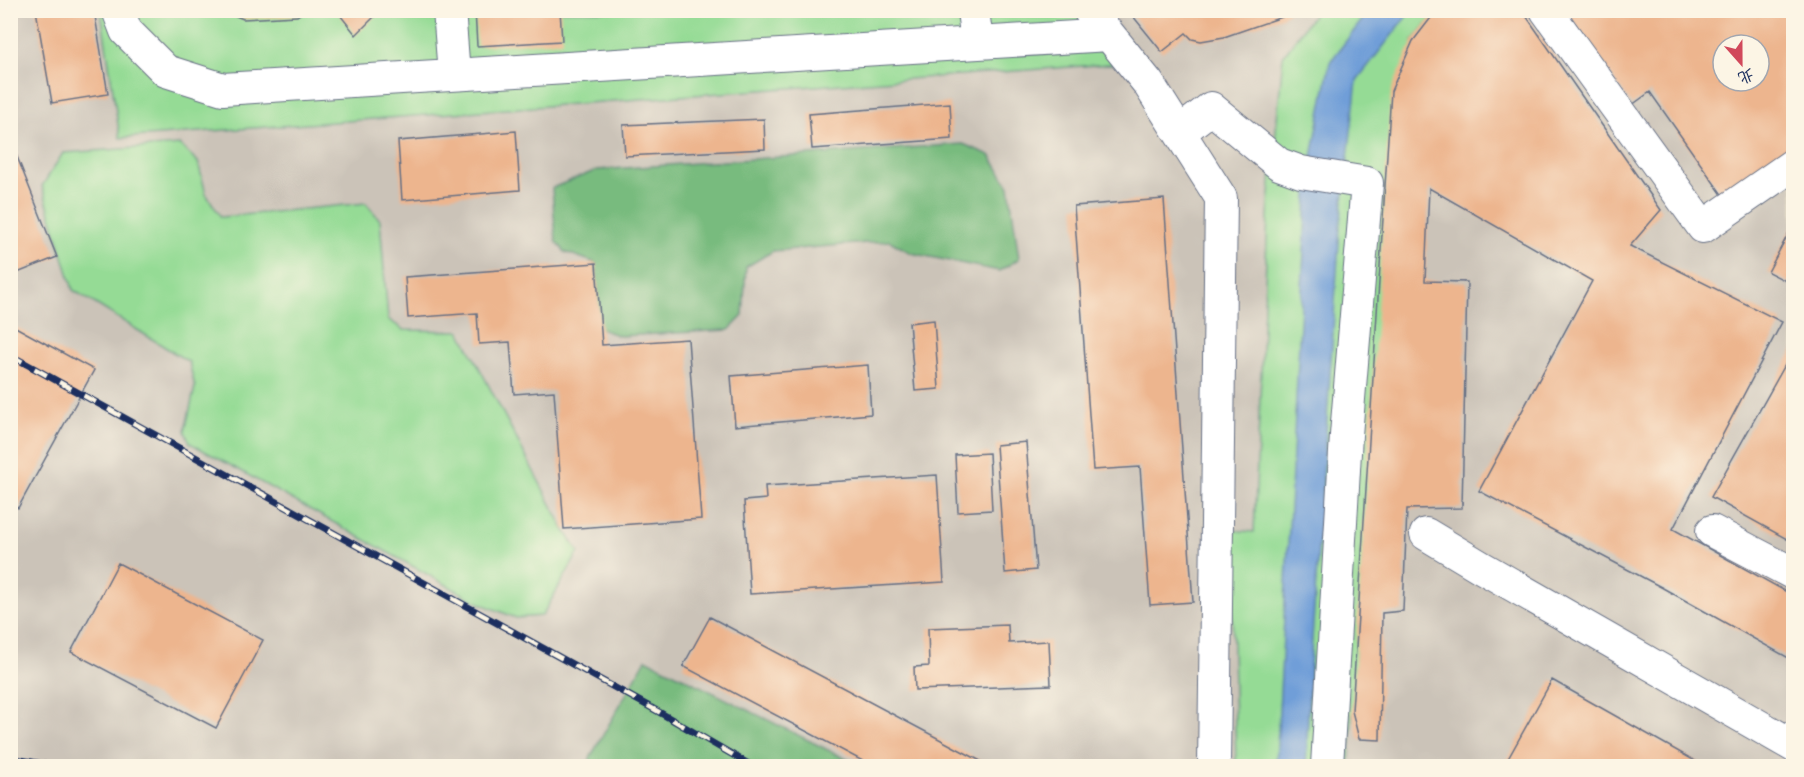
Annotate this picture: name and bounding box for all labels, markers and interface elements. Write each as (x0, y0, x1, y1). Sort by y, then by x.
north arrow (1711, 33, 1771, 93)
text: 北 (1735, 64, 1757, 88)

